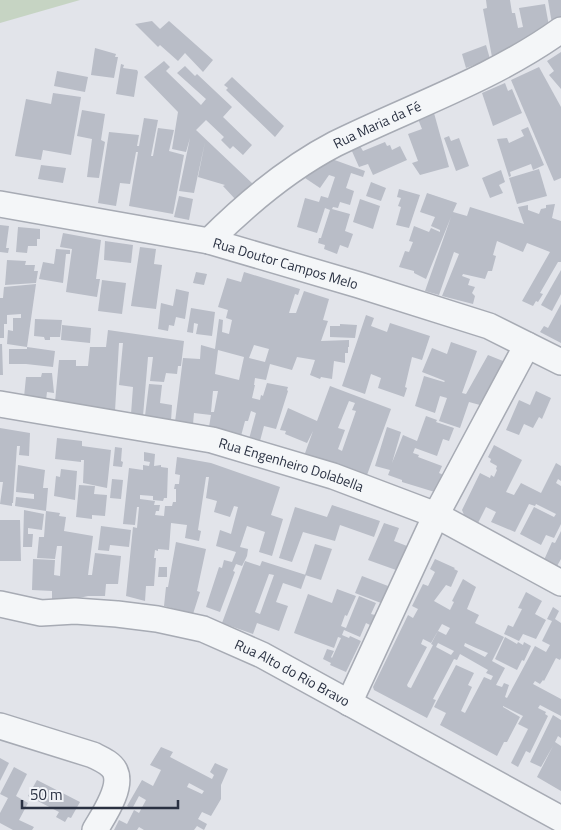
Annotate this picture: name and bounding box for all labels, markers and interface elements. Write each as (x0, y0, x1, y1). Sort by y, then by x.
street label: Rua Maria da Fé (329, 95, 424, 153)
street label: Rua Doutor Campos Melo (211, 232, 361, 294)
street label: Rua Engenheiro Dolabella (216, 432, 367, 497)
street label: Rua Alto do Rio Bravo (232, 633, 354, 711)
scale bar (22, 778, 179, 810)
text: 50 m (30, 783, 63, 806)

